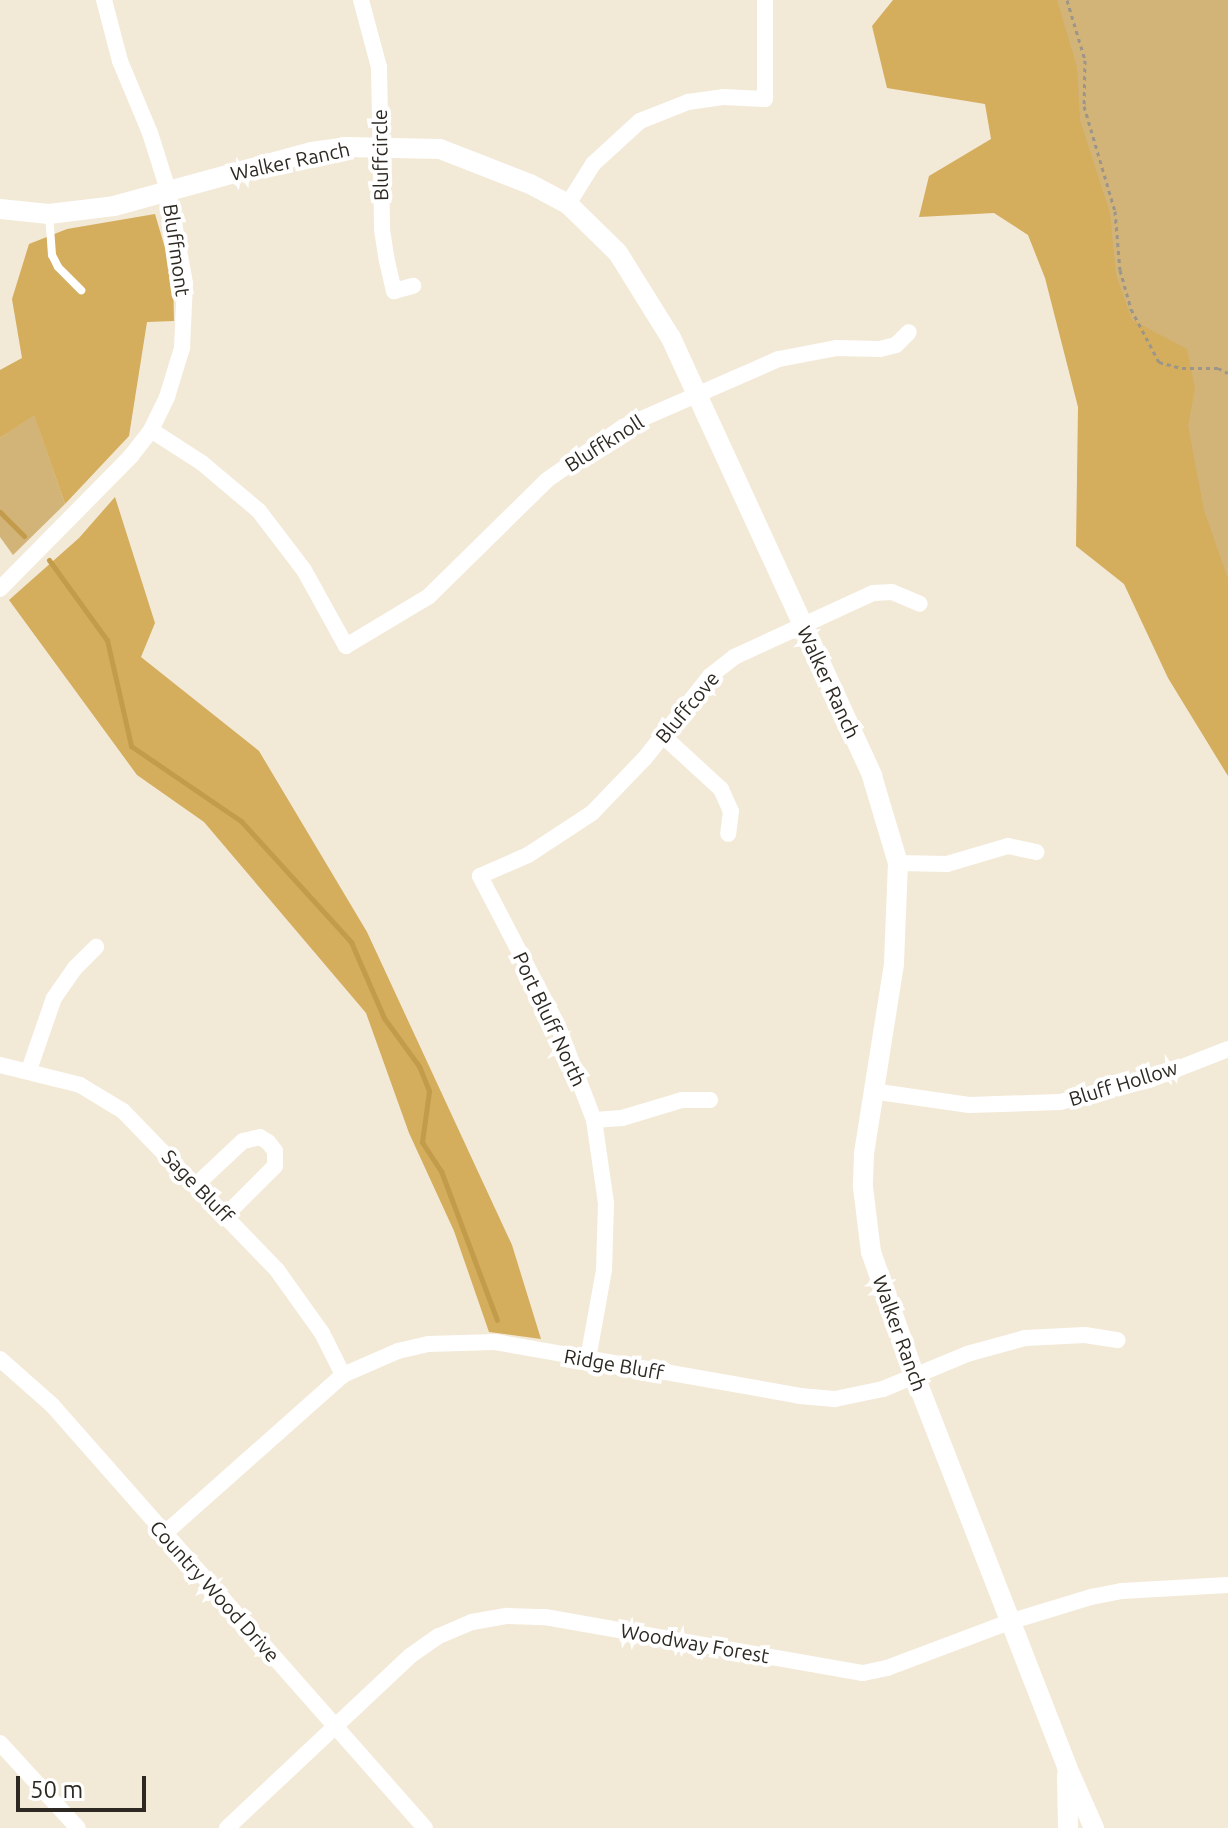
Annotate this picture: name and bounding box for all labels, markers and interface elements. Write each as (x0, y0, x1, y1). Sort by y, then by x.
street label: Bluffcircle (367, 109, 393, 201)
street label: Walker Ranch (228, 137, 352, 185)
street label: Bluffmont (159, 202, 195, 298)
street label: Bluffknoll (560, 409, 648, 477)
street label: Walker Ranch (792, 622, 866, 742)
street label: Bluffcove (650, 666, 724, 748)
street label: Port Bluff North (508, 948, 592, 1090)
street label: Bluff Hollow (1066, 1055, 1180, 1111)
street label: Sage Bluff (157, 1144, 239, 1228)
street label: Walker Ranch (868, 1272, 932, 1394)
street label: Ridge Bluff (562, 1343, 666, 1385)
street label: Country Wood Drive (145, 1515, 285, 1667)
street label: Woodway Forest (619, 1618, 771, 1668)
scale bar (20, 1760, 150, 1810)
text: 50 m (30, 1776, 83, 1803)

